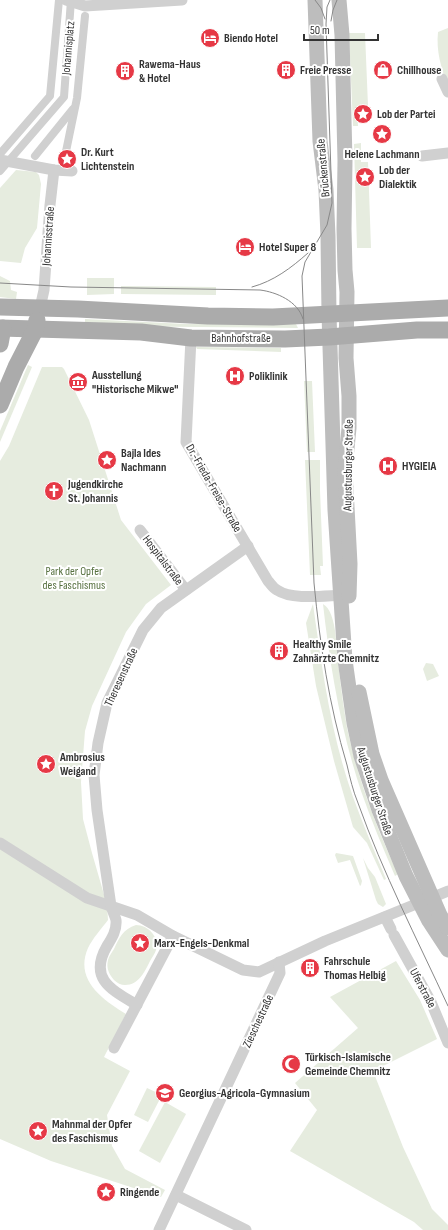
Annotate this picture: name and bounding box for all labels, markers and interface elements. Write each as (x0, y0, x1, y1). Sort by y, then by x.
scale bar (304, 16, 378, 42)
street label: Johannisplatz (59, 20, 78, 77)
text: 50 m (310, 23, 330, 38)
hotel icon: Biendo Hotel (199, 27, 221, 49)
place label: Biendo Hotel (224, 31, 278, 46)
place label: Rawema-Haus & Hotel (139, 57, 201, 86)
building icon: Freie Presse (275, 59, 297, 81)
shop icon: Chillhouse (372, 59, 394, 81)
building icon: Rawema-Haus & Hotel (114, 60, 136, 82)
place label: Freie Presse (300, 63, 351, 78)
place label: Chillhouse (397, 63, 441, 78)
place icon: Lob der Partei (352, 103, 374, 125)
place label: Lob der Partei (377, 107, 435, 122)
place icon: Helene Lachmann (371, 123, 393, 145)
street label: Brückenstraße (313, 138, 334, 198)
place label: Dr. Kurt Lichtenstein (81, 145, 134, 174)
place label: Helene Lachmann (344, 147, 420, 162)
place icon: Dr. Kurt Lichtenstein (56, 148, 78, 170)
place label: Lob der Dialektik (379, 163, 417, 192)
place icon: Lob der Dialektik (354, 166, 376, 188)
street label: Johannisstraße (39, 206, 58, 267)
hotel icon: Hotel Super 8 (234, 236, 256, 258)
place label: Hotel Super 8 (259, 240, 317, 255)
street label: Bahnhofstraße (211, 331, 271, 346)
hospital icon: Poliklinik (224, 365, 246, 387)
place label: Ausstellung "Historische Mikwe" (91, 368, 178, 397)
place label: Poliklinik (249, 369, 288, 384)
museum icon: Ausstellung "Historische Mikwe" (67, 371, 89, 393)
street label: Augustusburger Straße (340, 419, 357, 512)
street label: Dr.-Frieda-Freise-Straße (182, 442, 245, 535)
place label: Bajla Ides Nachmann (121, 446, 166, 475)
place icon: Bajla Ides Nachmann (96, 449, 118, 471)
hospital icon: HYGIEIA (377, 455, 399, 477)
place label: HYGIEIA (402, 459, 436, 474)
place label: Jugendkirche St. Johannis (67, 477, 123, 506)
church icon: Jugendkirche St. Johannis (43, 480, 65, 502)
street label: Hospitalstraße (139, 532, 186, 588)
park label: Park der Opfer des Faschismus (43, 564, 105, 593)
place label: Healthy Smile Zahnärzte Chemnitz (293, 637, 379, 666)
building icon: Healthy Smile Zahnärzte Chemnitz (268, 640, 290, 662)
street label: Theresenstraße (101, 645, 142, 709)
street label: Augustusburger Straße (353, 744, 396, 837)
place label: Ambrosius Weigand (59, 750, 105, 779)
place icon: Ambrosius Weigand (35, 753, 57, 775)
place icon: Marx-Engels-Denkmal (129, 932, 151, 954)
place label: Marx-Engels-Denkmal (154, 936, 249, 951)
place label: Fahrschule Thomas Helbig (324, 954, 386, 983)
building icon: Fahrschule Thomas Helbig (299, 957, 321, 979)
street label: Uferstraße (406, 966, 439, 1011)
street label: Zieschestraße (240, 992, 277, 1050)
place label: Türkisch-Islamische Gemeinde Chemnitz (305, 1050, 391, 1079)
mosque icon: Türkisch-Islamische Gemeinde Chemnitz (280, 1053, 302, 1075)
school or university icon: Georgius-Agricola-Gymnasium (154, 1082, 176, 1104)
place label: Georgius-Agricola-Gymnasium (179, 1086, 310, 1101)
place label: Mahnmal der Opfer des Faschismus (52, 1117, 132, 1146)
place icon: Mahnmal der Opfer des Faschismus (27, 1120, 49, 1142)
place icon: Ringende (95, 1181, 117, 1203)
place label: Ringende (120, 1185, 159, 1200)

